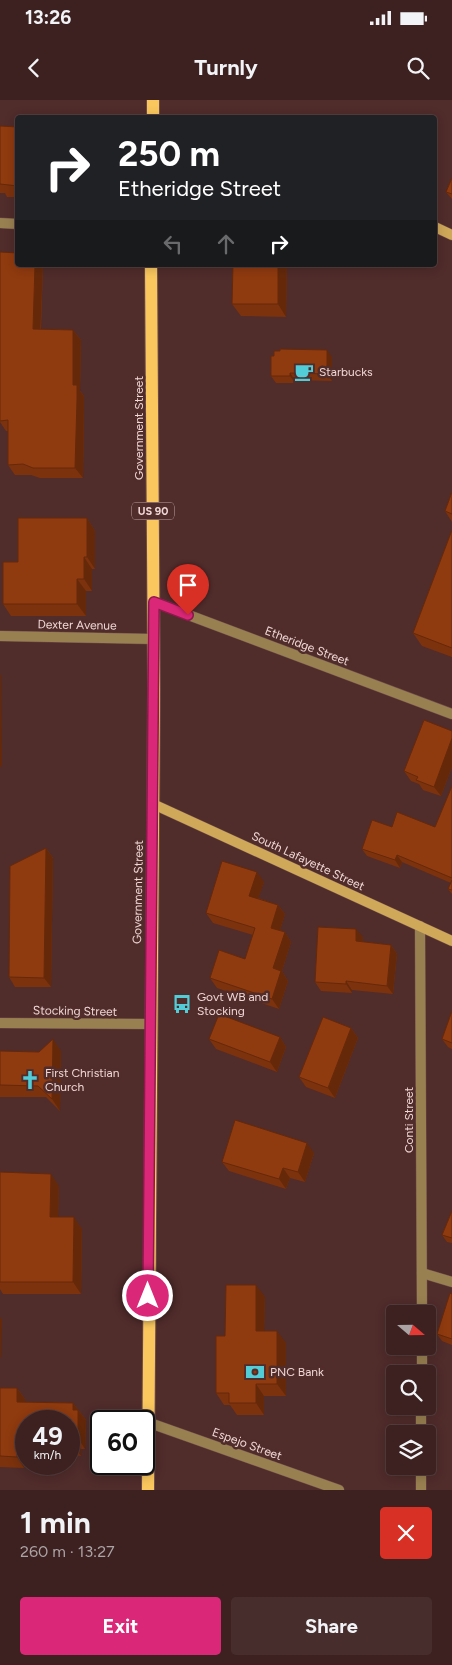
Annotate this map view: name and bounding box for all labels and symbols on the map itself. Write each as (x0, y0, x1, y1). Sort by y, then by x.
cafe icon: Starbucks (293, 361, 315, 383)
place label: Starbucks (319, 365, 373, 379)
street label: Government Street (132, 376, 146, 480)
road number: US 90 (132, 502, 174, 520)
pin (167, 564, 209, 615)
street label: Dexter Avenue (37, 617, 117, 633)
street label: Etheridge Street (263, 624, 351, 669)
street label: South Lafayette Street (249, 829, 367, 894)
street label: Government Street (130, 839, 146, 944)
place label: Govt WB and Stocking (197, 990, 268, 1018)
bus stop icon: Govt WB and Stocking (171, 993, 193, 1015)
street label: Stocking Street (33, 1003, 118, 1019)
place label: First Christian Church (45, 1066, 120, 1094)
church icon: First Christian Church (19, 1069, 41, 1091)
street label: Conti Street (402, 1086, 416, 1153)
position arrow (121, 1269, 173, 1321)
north arrow (386, 1305, 436, 1355)
bank icon: PNC Bank (244, 1361, 266, 1383)
place label: PNC Bank (270, 1365, 324, 1379)
speed limit sign: 60 (90, 1410, 155, 1475)
street label: Espejo Street (210, 1425, 284, 1463)

